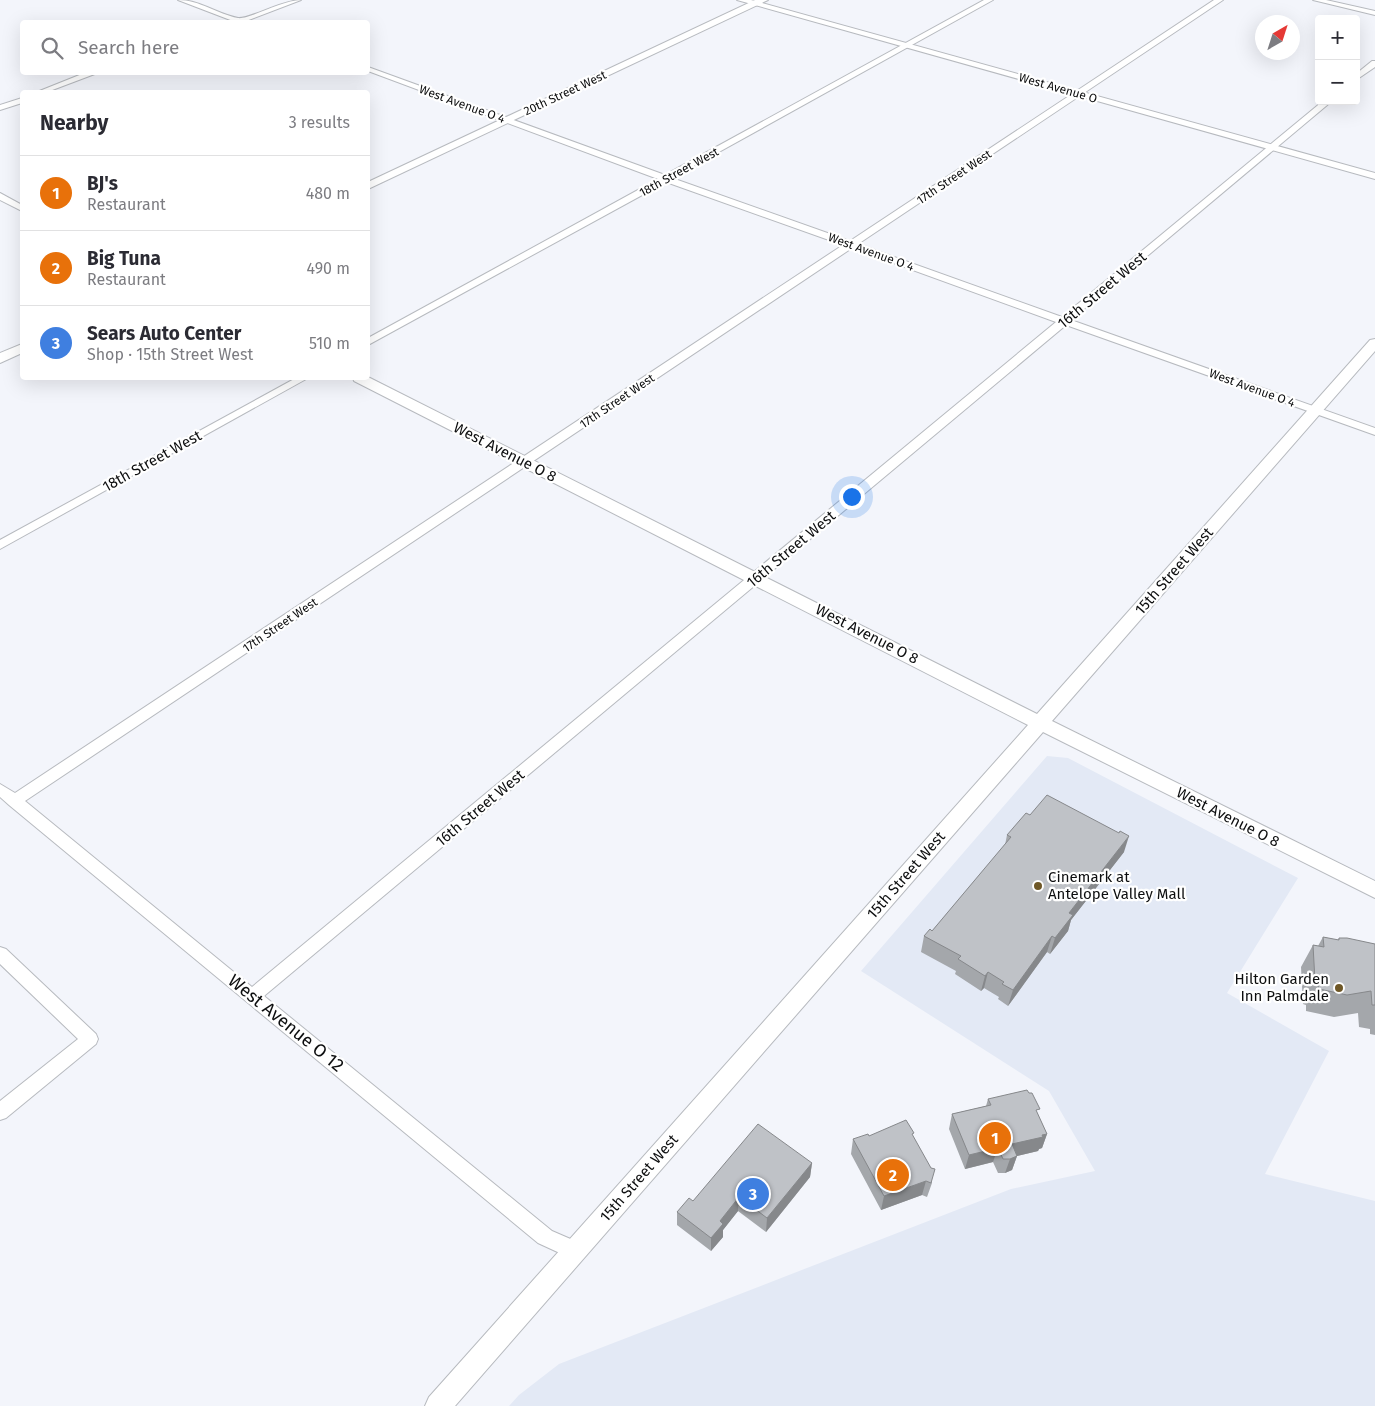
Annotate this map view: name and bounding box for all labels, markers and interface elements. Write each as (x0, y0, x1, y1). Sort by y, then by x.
north arrow (1255, 15, 1300, 60)
map controls (1315, 15, 1360, 105)
button: + (1315, 15, 1360, 60)
search box (20, 20, 370, 75)
icon: search (38, 34, 66, 62)
text: Search here (78, 36, 179, 59)
button: − (1315, 60, 1360, 105)
street label: 20th Street West (522, 68, 609, 118)
street label: West Avenue O (1017, 70, 1099, 106)
street label: West Avenue O 4 (417, 82, 507, 126)
text: Nearby (40, 110, 108, 136)
text: 3 results (289, 113, 350, 132)
street label: 18th Street West (637, 144, 722, 200)
street label: 17th Street West (914, 146, 995, 207)
text: BJ's (87, 172, 118, 195)
text: 1 (52, 184, 60, 203)
text: 480 m (306, 184, 350, 203)
text: Restaurant (87, 195, 166, 214)
street label: West Avenue O 4 (826, 230, 916, 274)
text: Big Tuna (87, 247, 161, 270)
street label: 16th Street West (1054, 247, 1150, 332)
text: 2 (52, 259, 60, 278)
text: 490 m (307, 259, 350, 278)
text: Restaurant (87, 270, 166, 289)
text: Sears Auto Center (87, 322, 241, 345)
text: 3 (52, 334, 60, 353)
text: 510 m (309, 334, 350, 353)
text: Shop · 15th Street West (87, 345, 253, 364)
street label: West Avenue O 4 (1207, 366, 1297, 410)
street label: 17th Street West (577, 370, 658, 431)
street label: West Avenue O 8 (450, 418, 560, 486)
street label: 18th Street West (99, 426, 205, 496)
your location (839, 484, 865, 510)
street label: 16th Street West (743, 506, 839, 591)
street label: 15th Street West (1131, 523, 1217, 618)
street label: 17th Street West (240, 594, 321, 655)
street label: West Avenue O 8 (812, 600, 922, 668)
street label: 16th Street West (432, 765, 528, 850)
street label: West Avenue O 8 (1173, 783, 1283, 851)
street label: 15th Street West (863, 827, 949, 922)
place label: Cinemark at Antelope Valley Mall (1048, 868, 1186, 903)
marker: Cinemark at Antelope Valley Mall (1032, 880, 1044, 892)
street label: West Avenue O 12 (224, 970, 348, 1076)
place label: Hilton Garden Inn Palmdale (1235, 970, 1329, 1005)
marker: Hilton Garden Inn Palmdale (1333, 982, 1345, 994)
pin: 1 (979, 1119, 1011, 1157)
street label: 15th Street West (596, 1130, 682, 1225)
pin: 2 (877, 1156, 909, 1194)
pin: 3 (737, 1175, 769, 1213)

